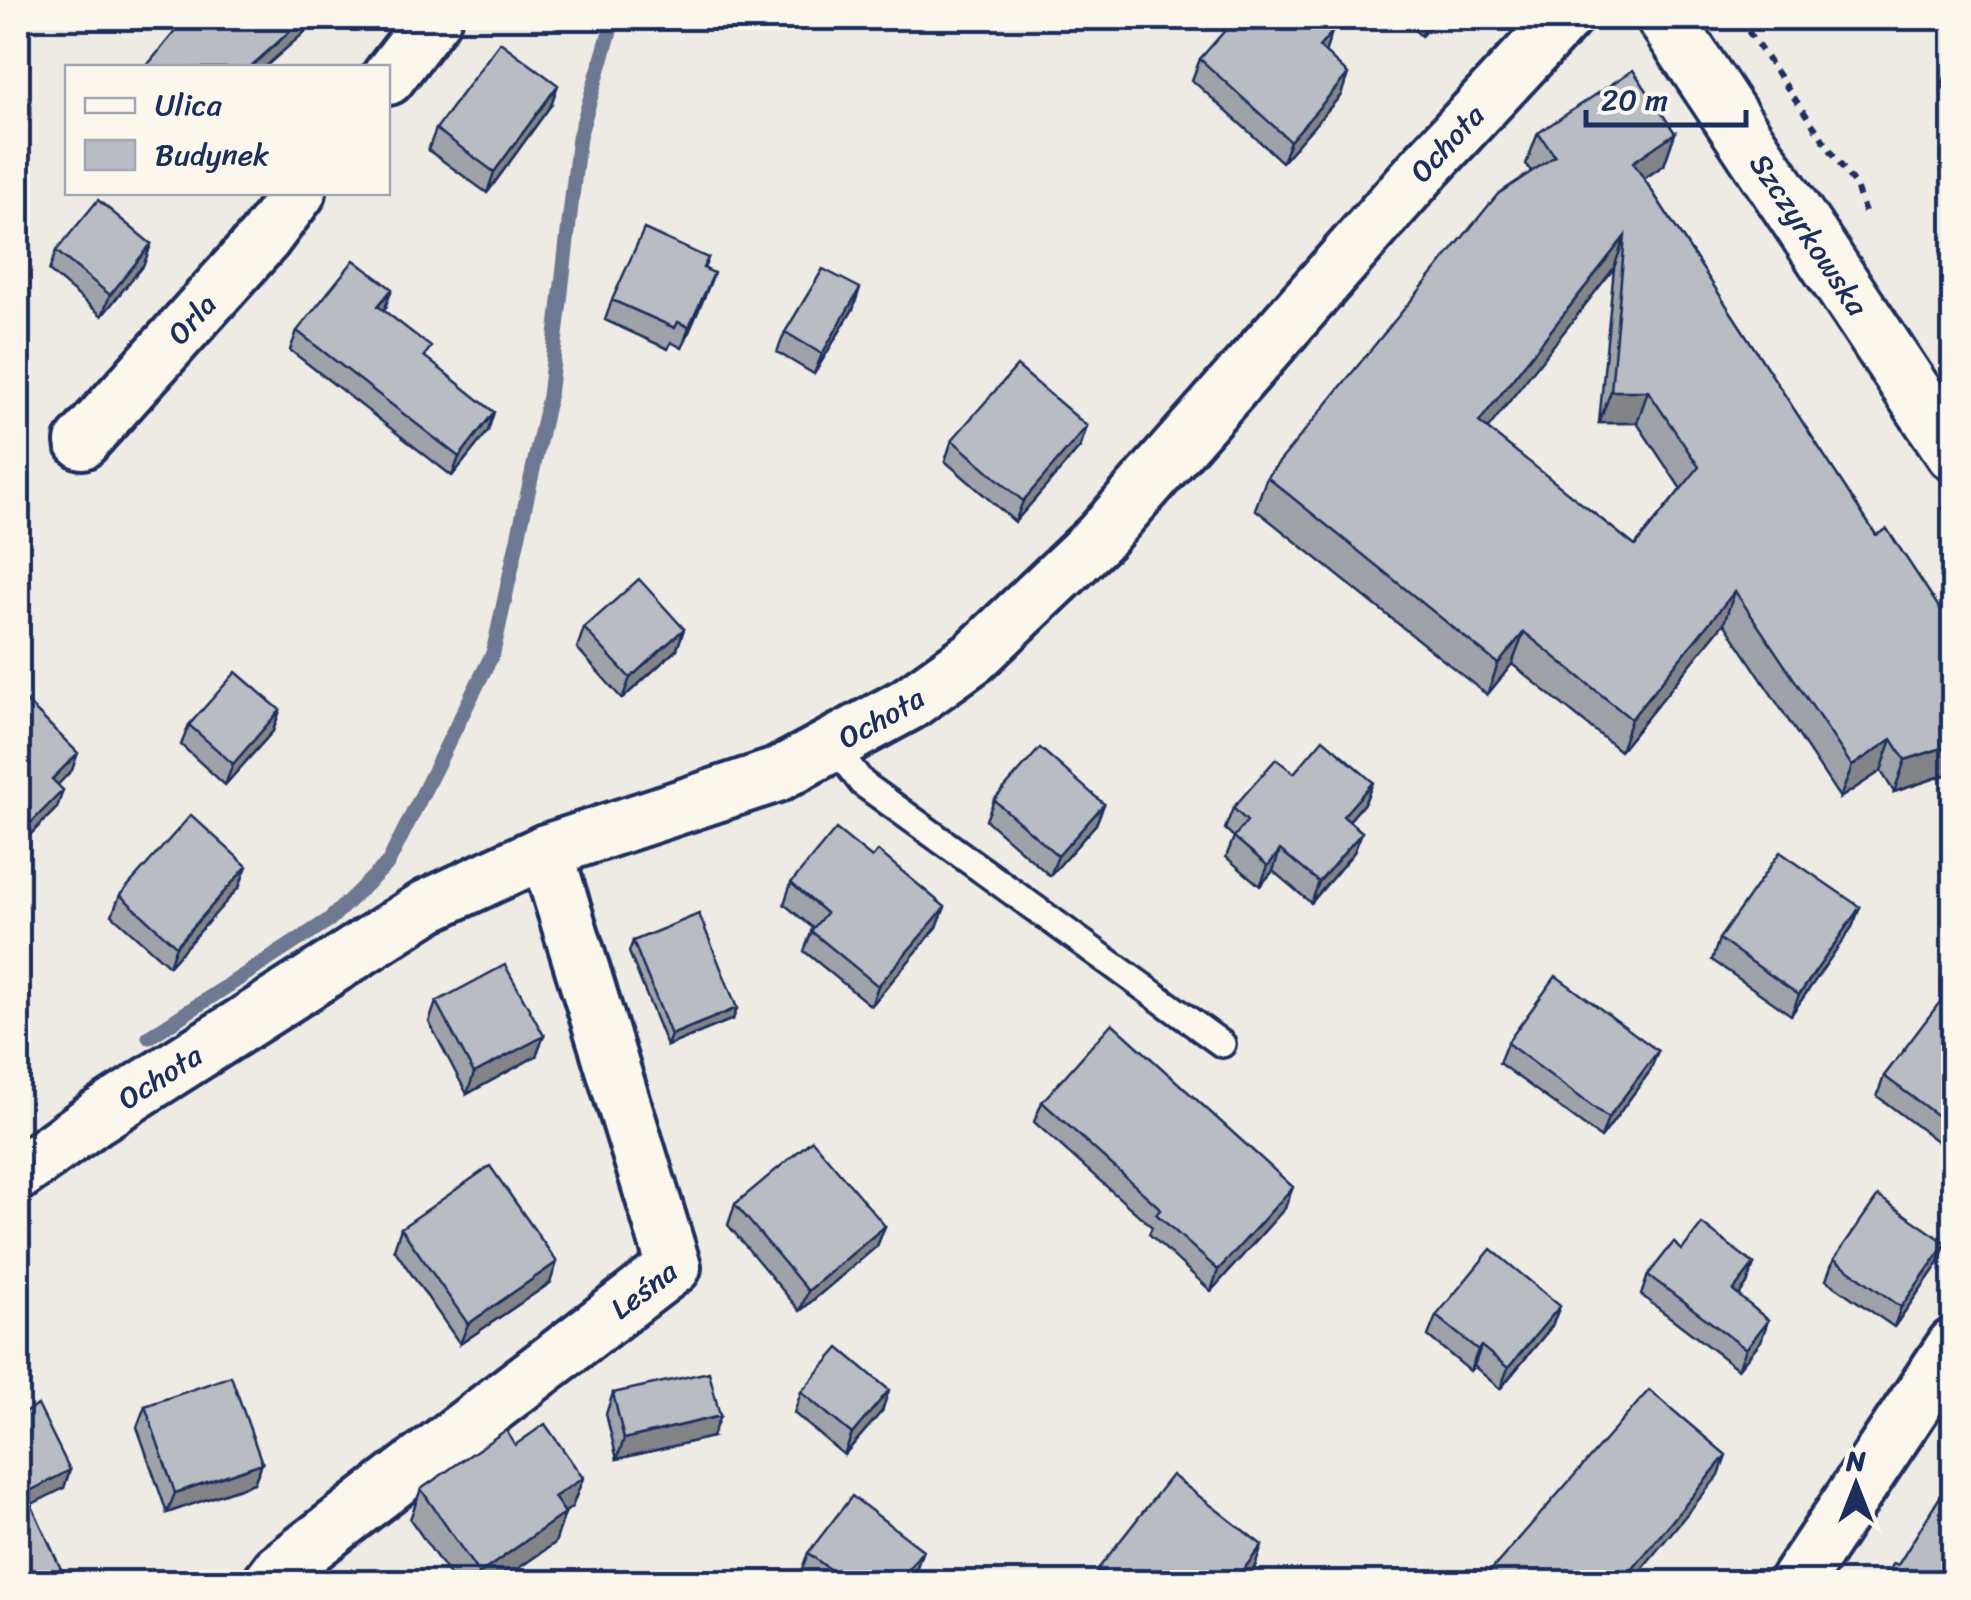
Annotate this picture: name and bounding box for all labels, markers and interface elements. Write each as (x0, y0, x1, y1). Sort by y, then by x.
legend (65, 65, 390, 195)
scale bar (1586, 65, 1746, 127)
text: 20 m (1601, 73, 1668, 127)
text: Ulica (155, 78, 223, 132)
street label: Ochota (1396, 91, 1499, 196)
text: Budynek (155, 128, 270, 182)
street label: Szczyrkowska (1735, 142, 1884, 328)
street label: Orla (154, 281, 231, 358)
street label: Ochota (828, 672, 937, 764)
street label: Ochota (106, 1029, 214, 1125)
street label: Leśna (598, 1245, 691, 1334)
north arrow (1806, 1435, 1906, 1535)
text: N (1845, 1436, 1866, 1485)

